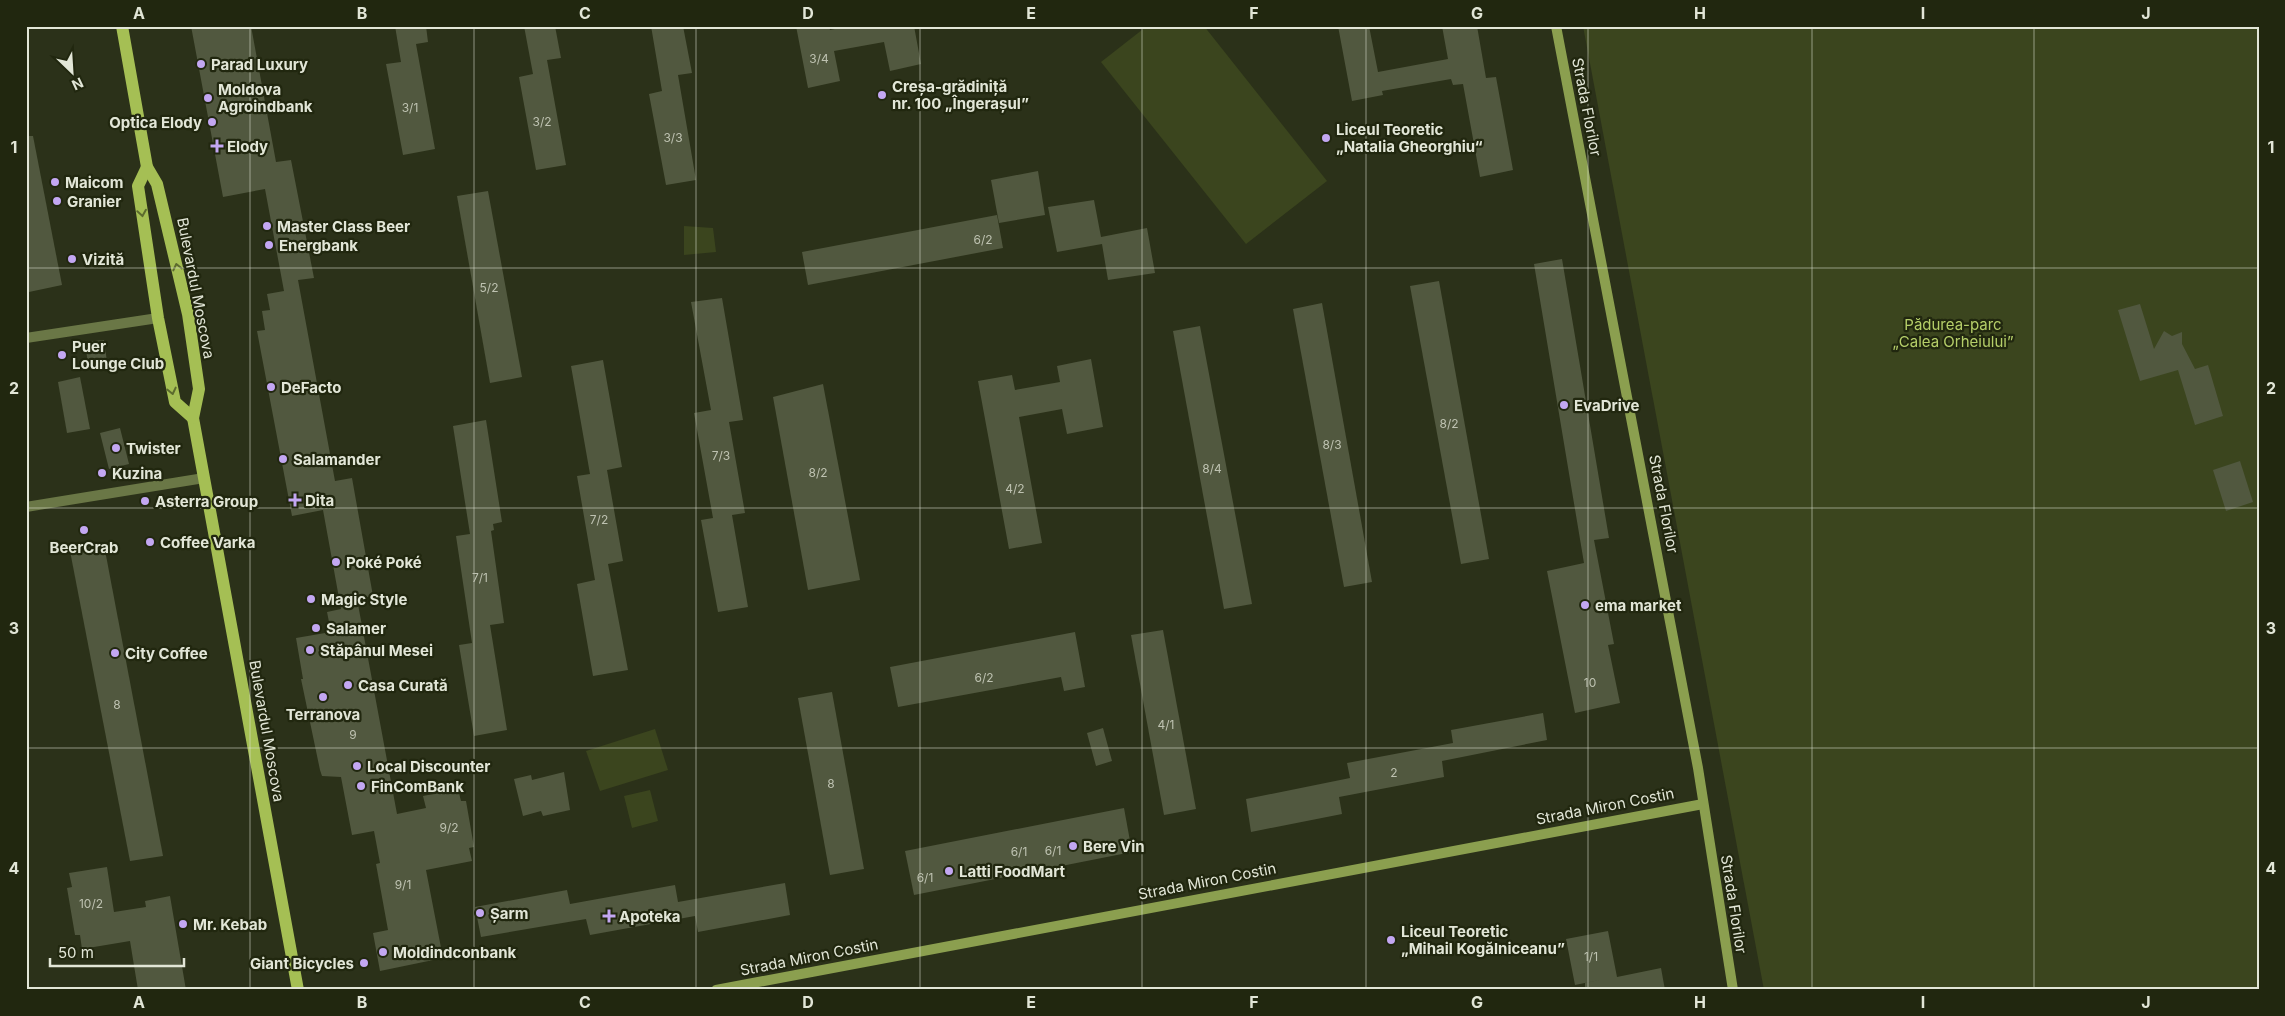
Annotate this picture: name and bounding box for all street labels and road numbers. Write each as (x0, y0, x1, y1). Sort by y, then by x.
street label: Strada Florilor (1568, 56, 1606, 158)
street label: Bulevardul Moscova (173, 216, 219, 360)
street label: Strada Florilor (1645, 453, 1683, 555)
street label: Bulevardul Moscova (245, 659, 289, 803)
street label: Strada Miron Costin (1534, 783, 1676, 829)
street label: Strada Florilor (1717, 853, 1751, 955)
street label: Strada Miron Costin (1136, 858, 1278, 904)
street label: Strada Miron Costin (738, 934, 880, 980)

